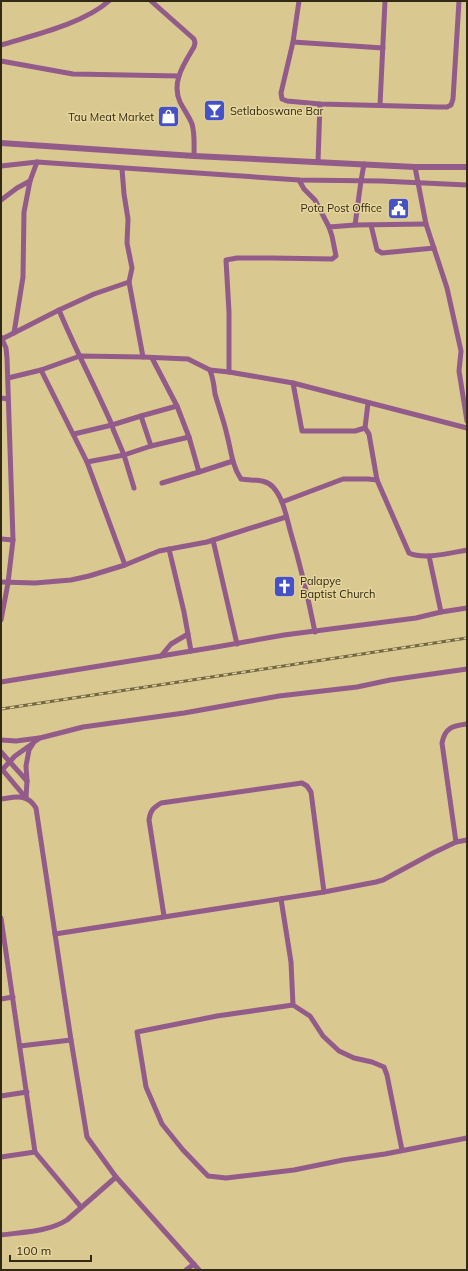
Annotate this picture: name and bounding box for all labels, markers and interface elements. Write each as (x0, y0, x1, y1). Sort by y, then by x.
bar icon: Setlaboswane Bar (201, 98, 227, 124)
shop icon: Tau Meat Market (156, 104, 182, 130)
place label: Setlaboswane Bar (230, 104, 324, 118)
place label: Tau Meat Market (68, 110, 154, 124)
public building icon: Pota Post Office (385, 195, 411, 221)
place label: Pota Post Office (301, 201, 382, 215)
church icon: Palapye Baptist Church (271, 574, 297, 600)
place label: Palapye Baptist Church (300, 574, 375, 601)
scale bar (10, 1237, 91, 1263)
text: 100 m (16, 1243, 51, 1258)

